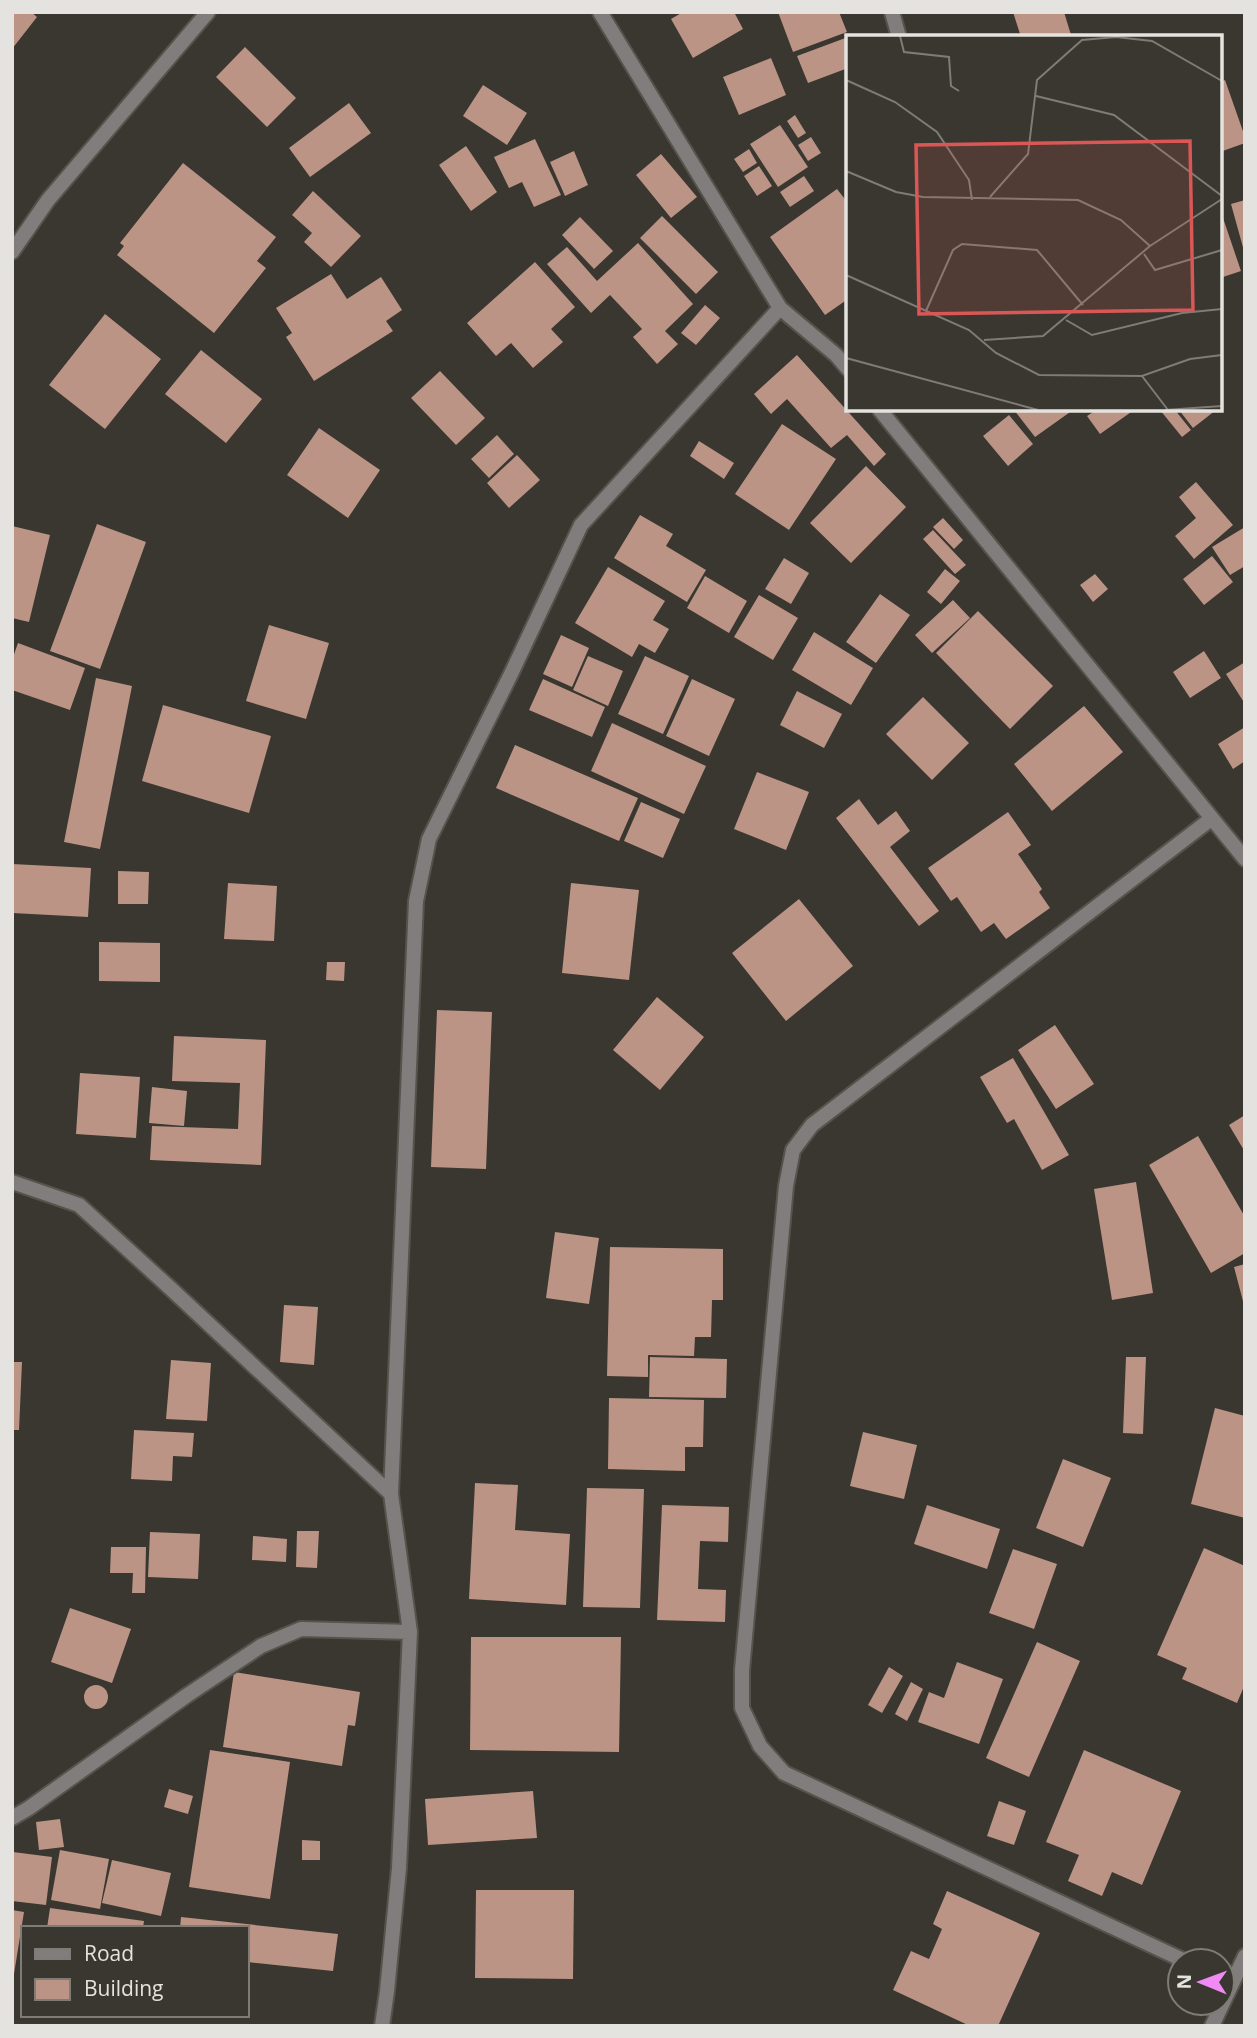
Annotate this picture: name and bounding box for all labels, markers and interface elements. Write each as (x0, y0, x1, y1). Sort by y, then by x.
inset map (846, 35, 1222, 411)
legend (21, 1926, 248, 2017)
text: Road (84, 1939, 134, 1967)
north arrow (1166, 1947, 1236, 2017)
text: Building (84, 1974, 163, 2002)
text: N (1171, 1974, 1197, 1990)

